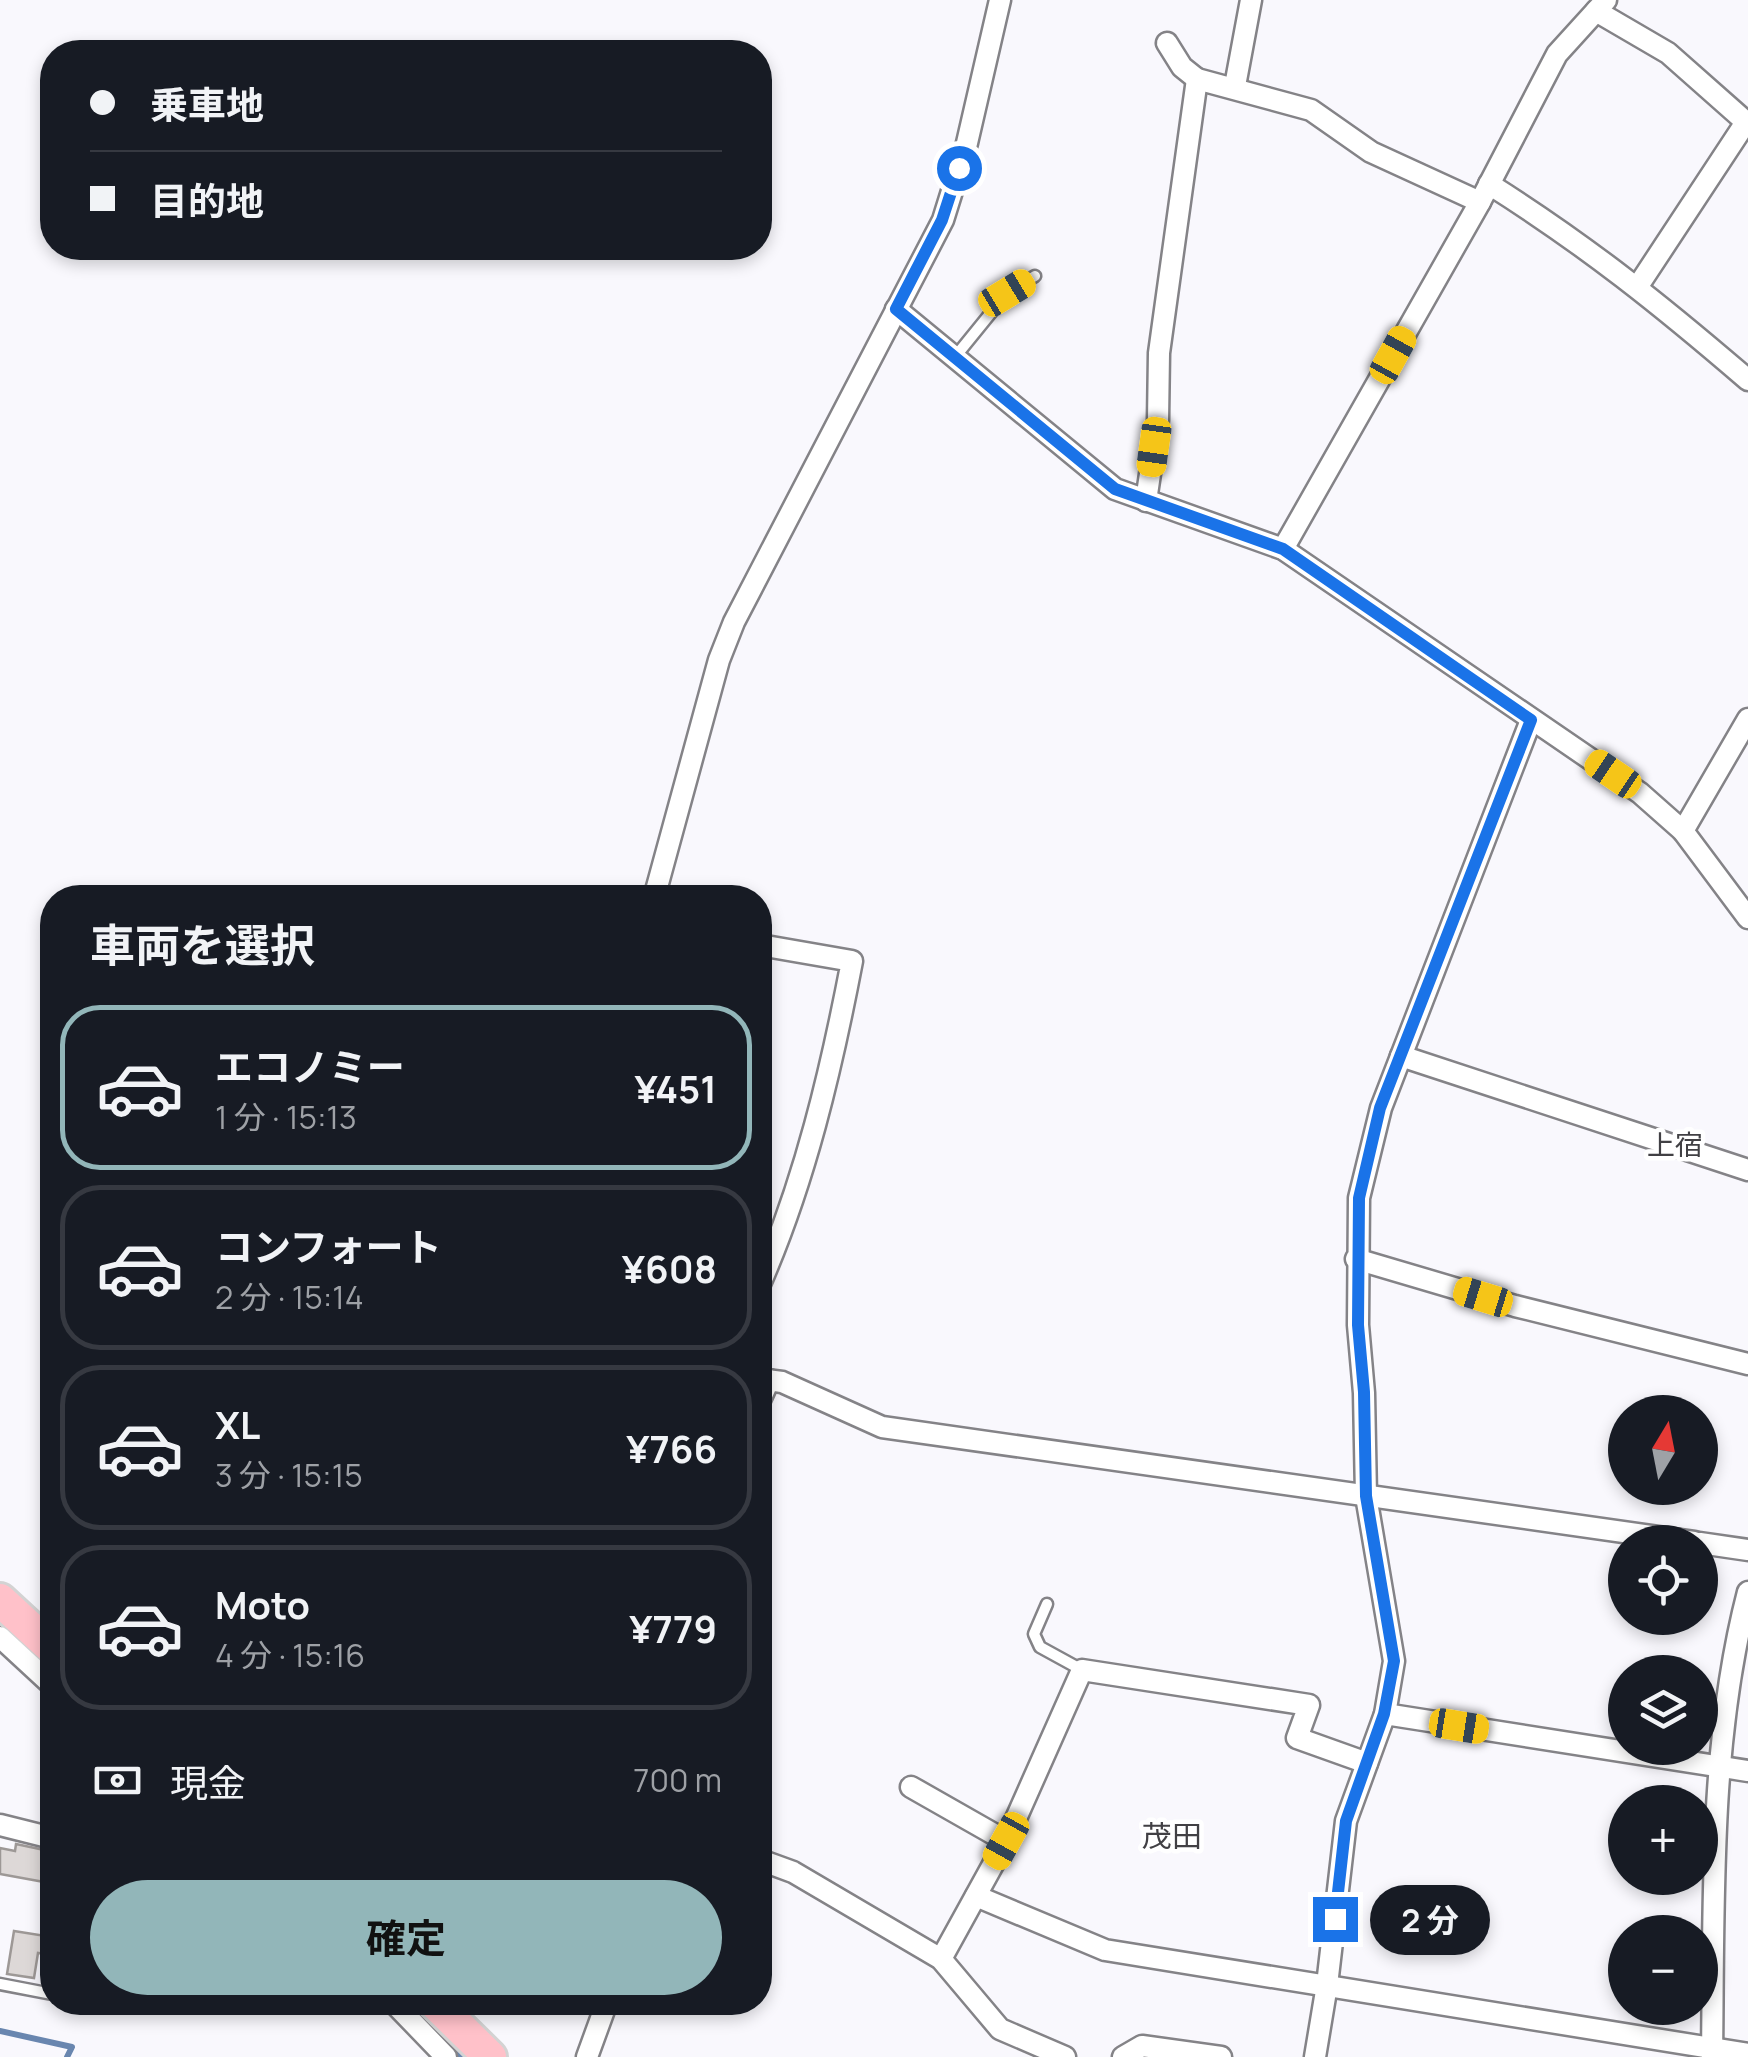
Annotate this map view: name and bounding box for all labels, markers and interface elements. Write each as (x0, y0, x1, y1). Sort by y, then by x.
text: 乗車地 (150, 78, 264, 130)
route start (937, 146, 982, 191)
text: 目的地 (150, 174, 264, 226)
car (974, 265, 1040, 321)
car (1365, 321, 1421, 389)
car (1135, 415, 1173, 479)
car (1580, 745, 1646, 803)
text: 車両を選択 (90, 914, 315, 976)
text: エコノミー (215, 1040, 405, 1092)
icon: car (95, 1043, 185, 1133)
text: ¥451 (634, 1062, 717, 1114)
text: 1 分 · 15:13 (215, 1095, 357, 1139)
district label: 上宿 (1647, 1125, 1703, 1163)
text: コンフォート (215, 1220, 442, 1272)
icon: car (95, 1223, 185, 1313)
text: ¥608 (622, 1242, 717, 1294)
car (1450, 1274, 1516, 1320)
text: 2 分 · 15:14 (215, 1275, 364, 1319)
north arrow (1608, 1395, 1718, 1505)
map controls (1608, 1395, 1718, 2025)
text: XL (215, 1398, 260, 1450)
icon: car (95, 1403, 185, 1493)
text: ¥766 (626, 1422, 717, 1474)
text: 3 分 · 15:15 (215, 1453, 363, 1497)
button: locate (1608, 1525, 1718, 1635)
text: Moto (215, 1578, 310, 1630)
icon: car (95, 1583, 185, 1673)
text: ¥779 (629, 1602, 717, 1654)
text: 4 分 · 15:16 (215, 1633, 365, 1677)
button: layers (1608, 1655, 1718, 1765)
car (1427, 1706, 1491, 1746)
icon: cash (90, 1753, 145, 1808)
text: 現金 (170, 1756, 246, 1808)
text: 700 m (633, 1758, 722, 1802)
button: + (1608, 1785, 1718, 1895)
car (978, 1807, 1034, 1875)
district label: 茂田 (1142, 1815, 1202, 1856)
button: 確定 (90, 1880, 722, 1995)
callout: 2 分 (1370, 1884, 1490, 1954)
route end (1313, 1897, 1358, 1942)
text: 2 分 (1401, 1898, 1459, 1942)
button: − (1608, 1915, 1718, 2025)

